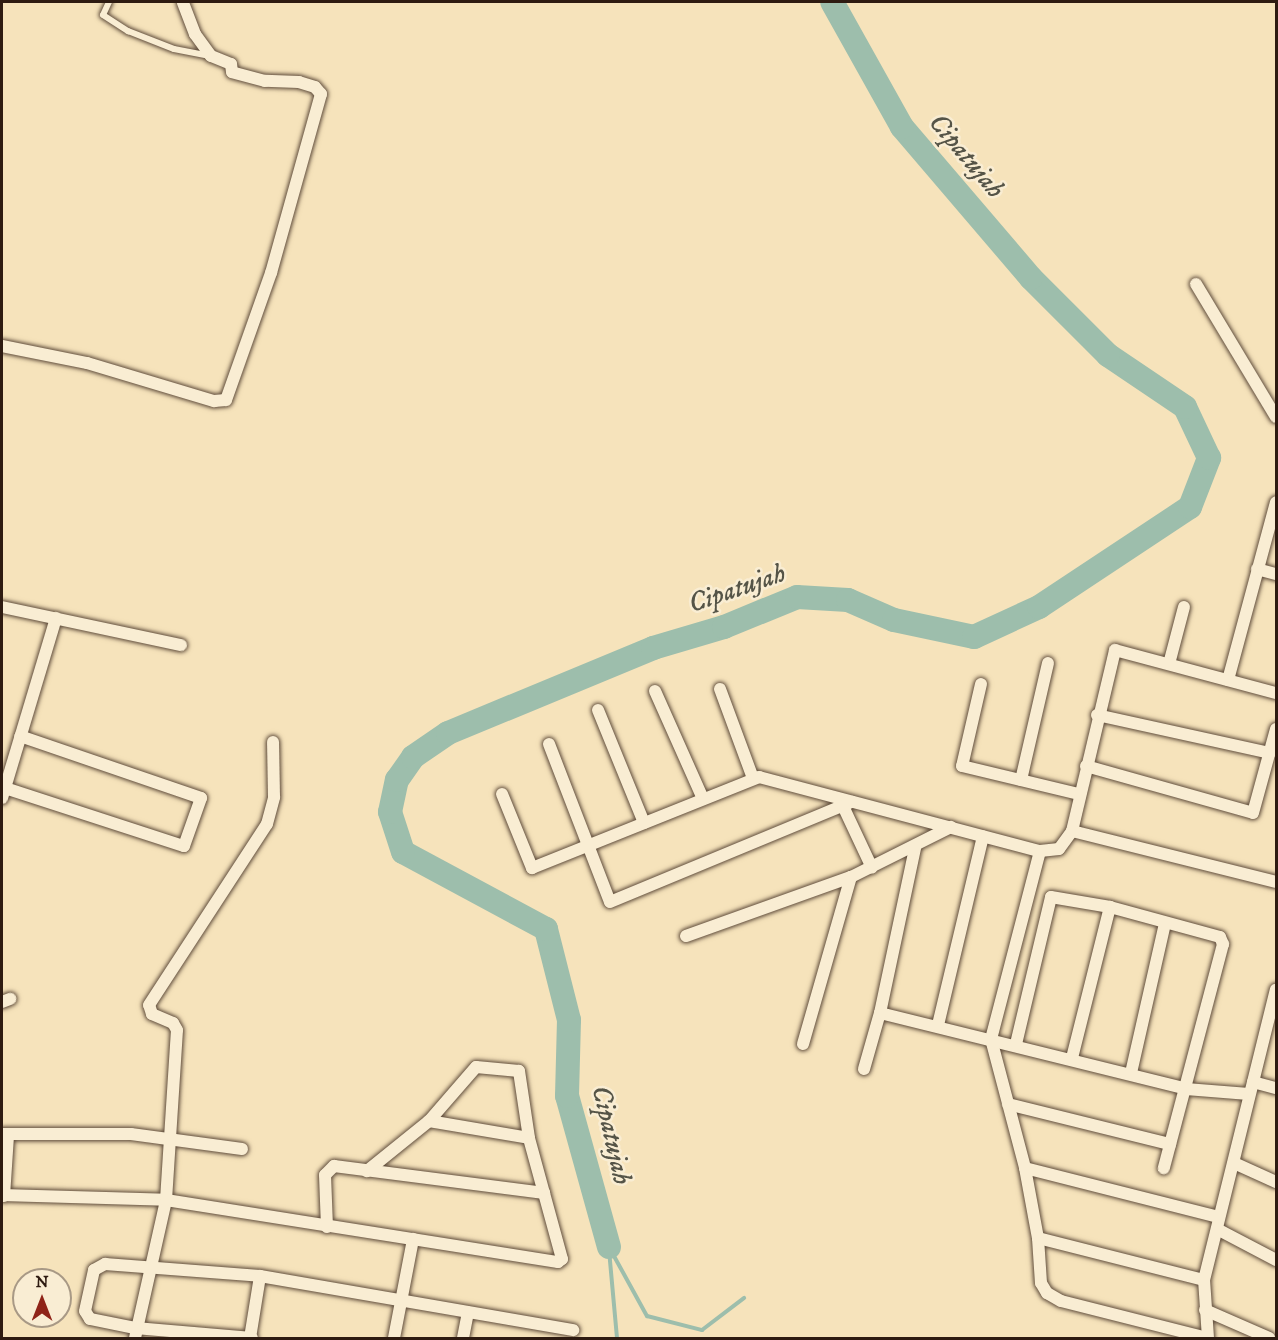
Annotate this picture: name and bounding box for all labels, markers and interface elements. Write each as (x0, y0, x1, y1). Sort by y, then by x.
water label: Cipatujah (921, 107, 1011, 205)
water label: Cipatujah (684, 557, 790, 621)
water label: Cipatujah (584, 1082, 638, 1188)
north arrow (12, 1268, 72, 1328)
text: N (35, 1272, 49, 1292)

